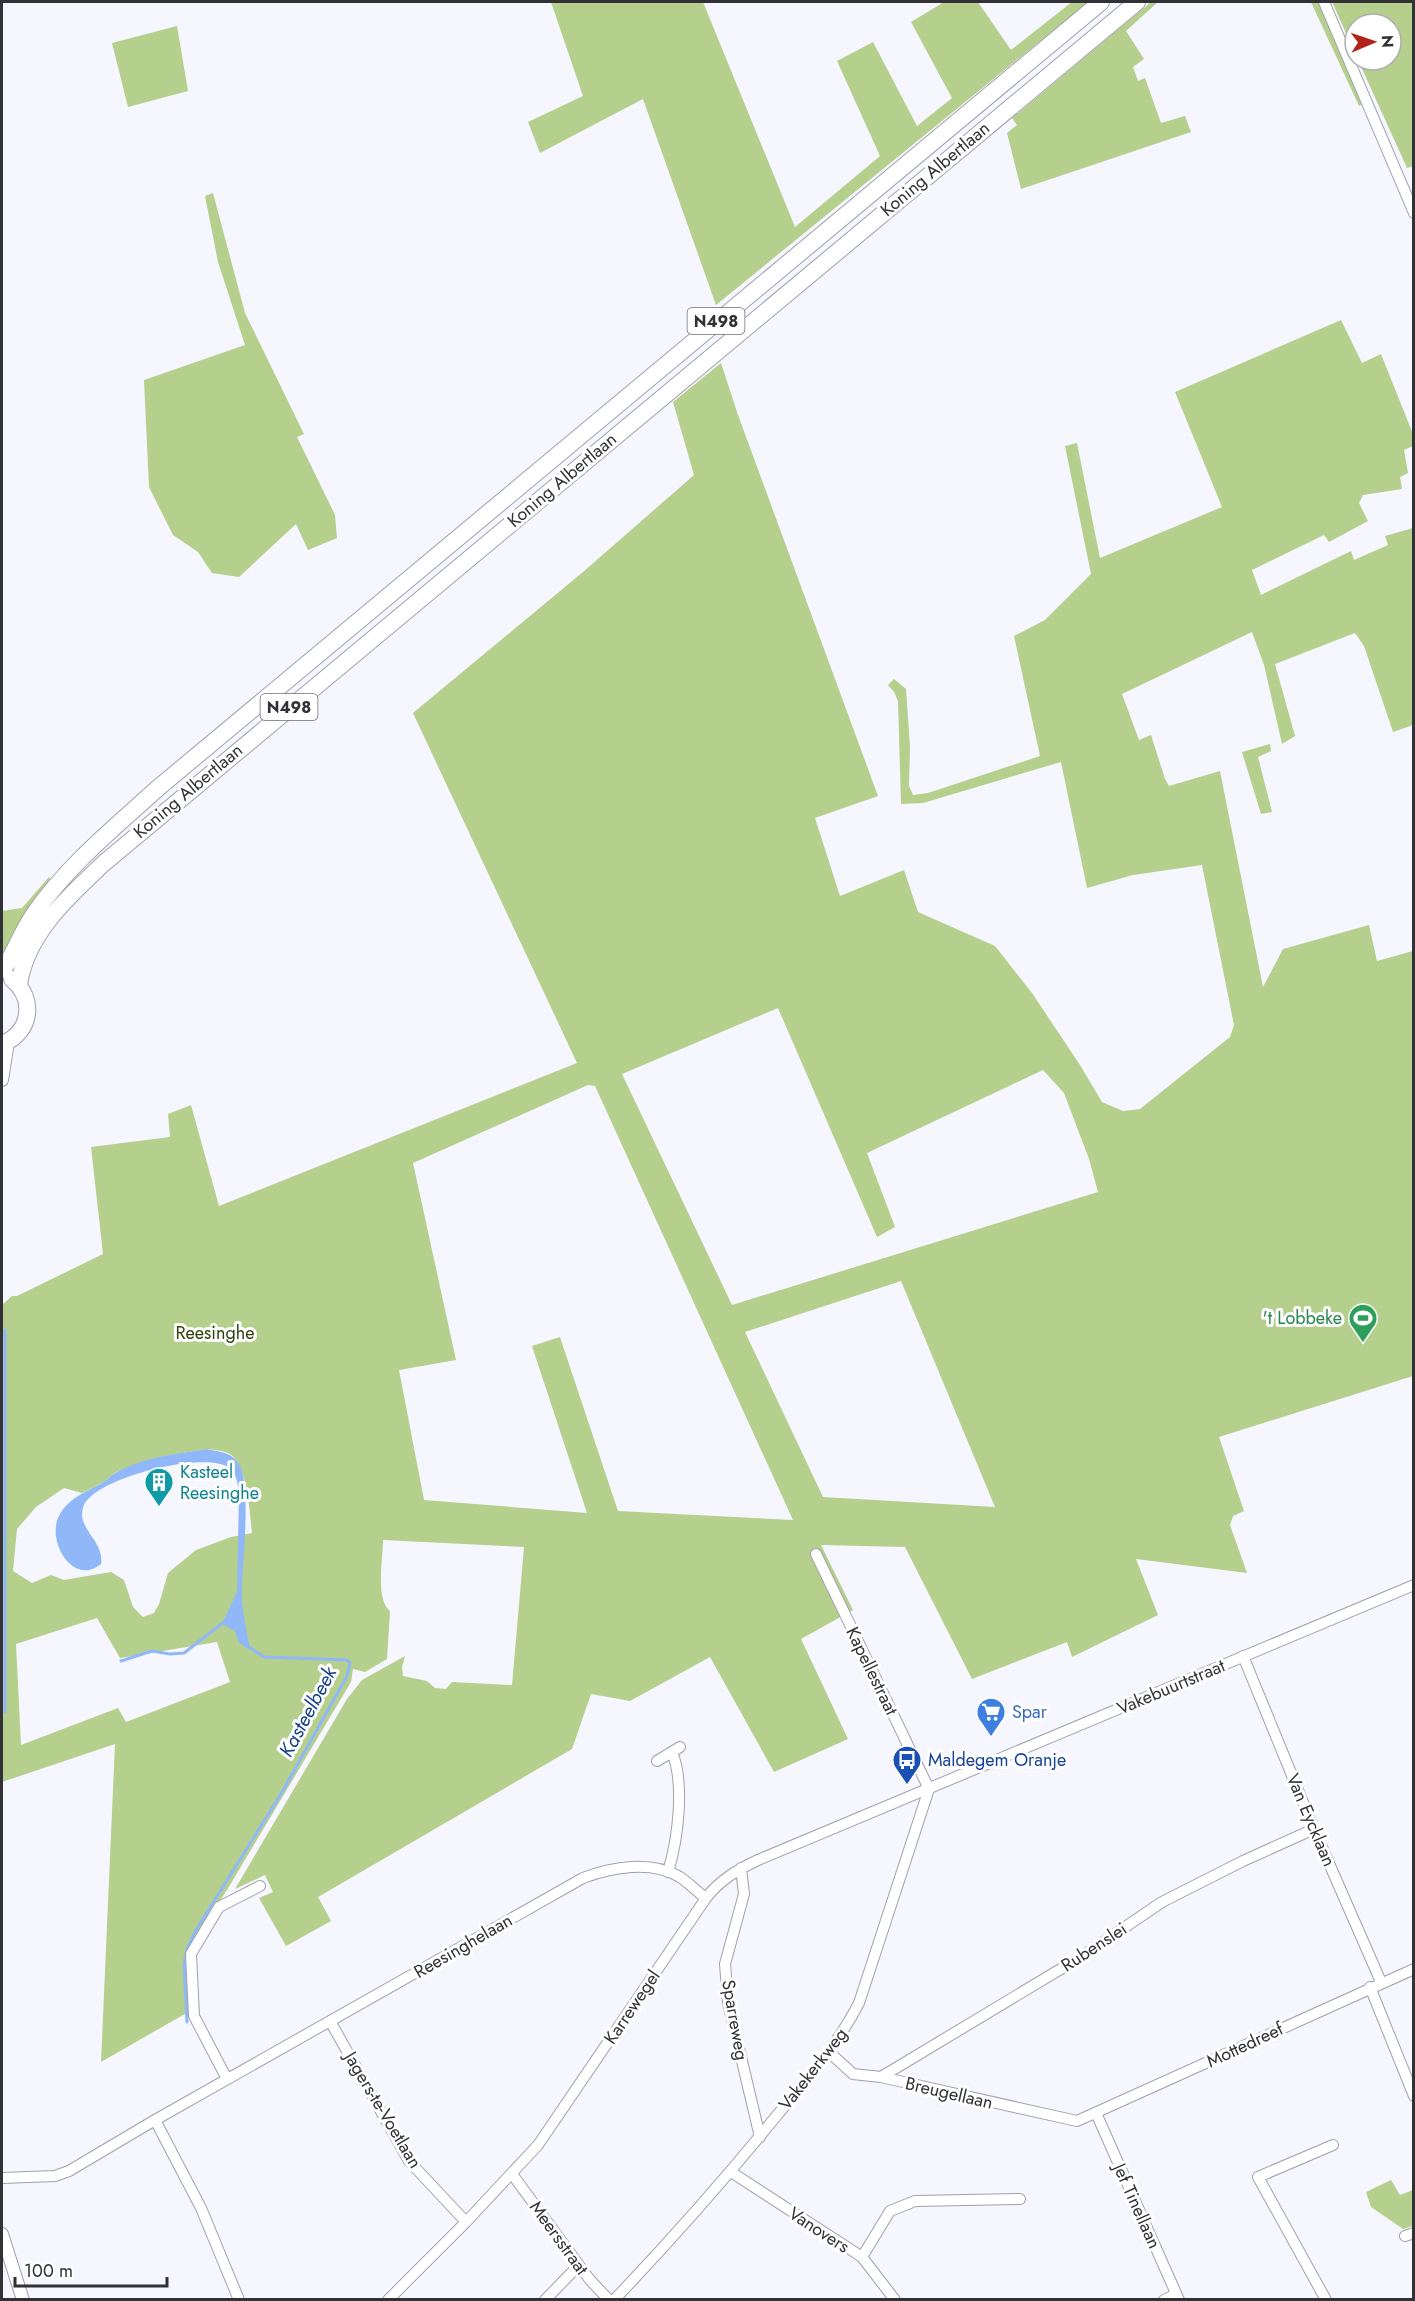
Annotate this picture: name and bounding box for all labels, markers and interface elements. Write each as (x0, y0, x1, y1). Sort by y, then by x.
north arrow (1343, 12, 1403, 72)
text: N (1376, 35, 1399, 48)
street label: Koning Albertlaan (875, 115, 995, 223)
road number: N498 (688, 308, 744, 334)
street label: Koning Albertlaan (502, 426, 622, 534)
road number: N498 (260, 694, 318, 720)
street label: Koning Albertlaan (128, 737, 248, 845)
sports icon: 't Lobbeke (1347, 1302, 1379, 1344)
place label: 't Lobbeke (1263, 1305, 1342, 1331)
park label: Reesinghe (176, 1320, 254, 1346)
place label: Kasteel Reesinghe (180, 1459, 259, 1506)
building icon: Kasteel Reesinghe (143, 1466, 175, 1508)
street label: Kapellestraat (839, 1622, 905, 1720)
street label: Vakebuurtstraat (1113, 1652, 1229, 1721)
water label: Kasteelbeek (272, 1660, 345, 1762)
supermarket icon: Spar (975, 1696, 1007, 1738)
place label: Spar (1012, 1699, 1048, 1725)
bus stop icon: Maldegem Oranje (891, 1744, 923, 1786)
place label: Maldegem Oranje (928, 1747, 1066, 1773)
street label: Van Eycklaan (1280, 1770, 1342, 1870)
street label: Reesinghelaan (409, 1907, 517, 1985)
street label: Rubenslei (1056, 1916, 1132, 1978)
street label: Karrewegel (598, 1965, 666, 2049)
street label: Sparreweg (715, 1978, 755, 2062)
street label: Mottedreef (1202, 2015, 1289, 2074)
street label: Vakekerkweg (772, 2022, 854, 2116)
street label: Jagers-te-Voetlaan (337, 2045, 428, 2173)
street label: Breugellaan (903, 2070, 995, 2116)
street label: Jef Tinellaan (1106, 2157, 1167, 2253)
street label: Meersstraat (523, 2196, 595, 2281)
street label: Vanovers (783, 2201, 855, 2259)
scale bar (15, 2250, 166, 2288)
text: 100 m (24, 2258, 73, 2284)

